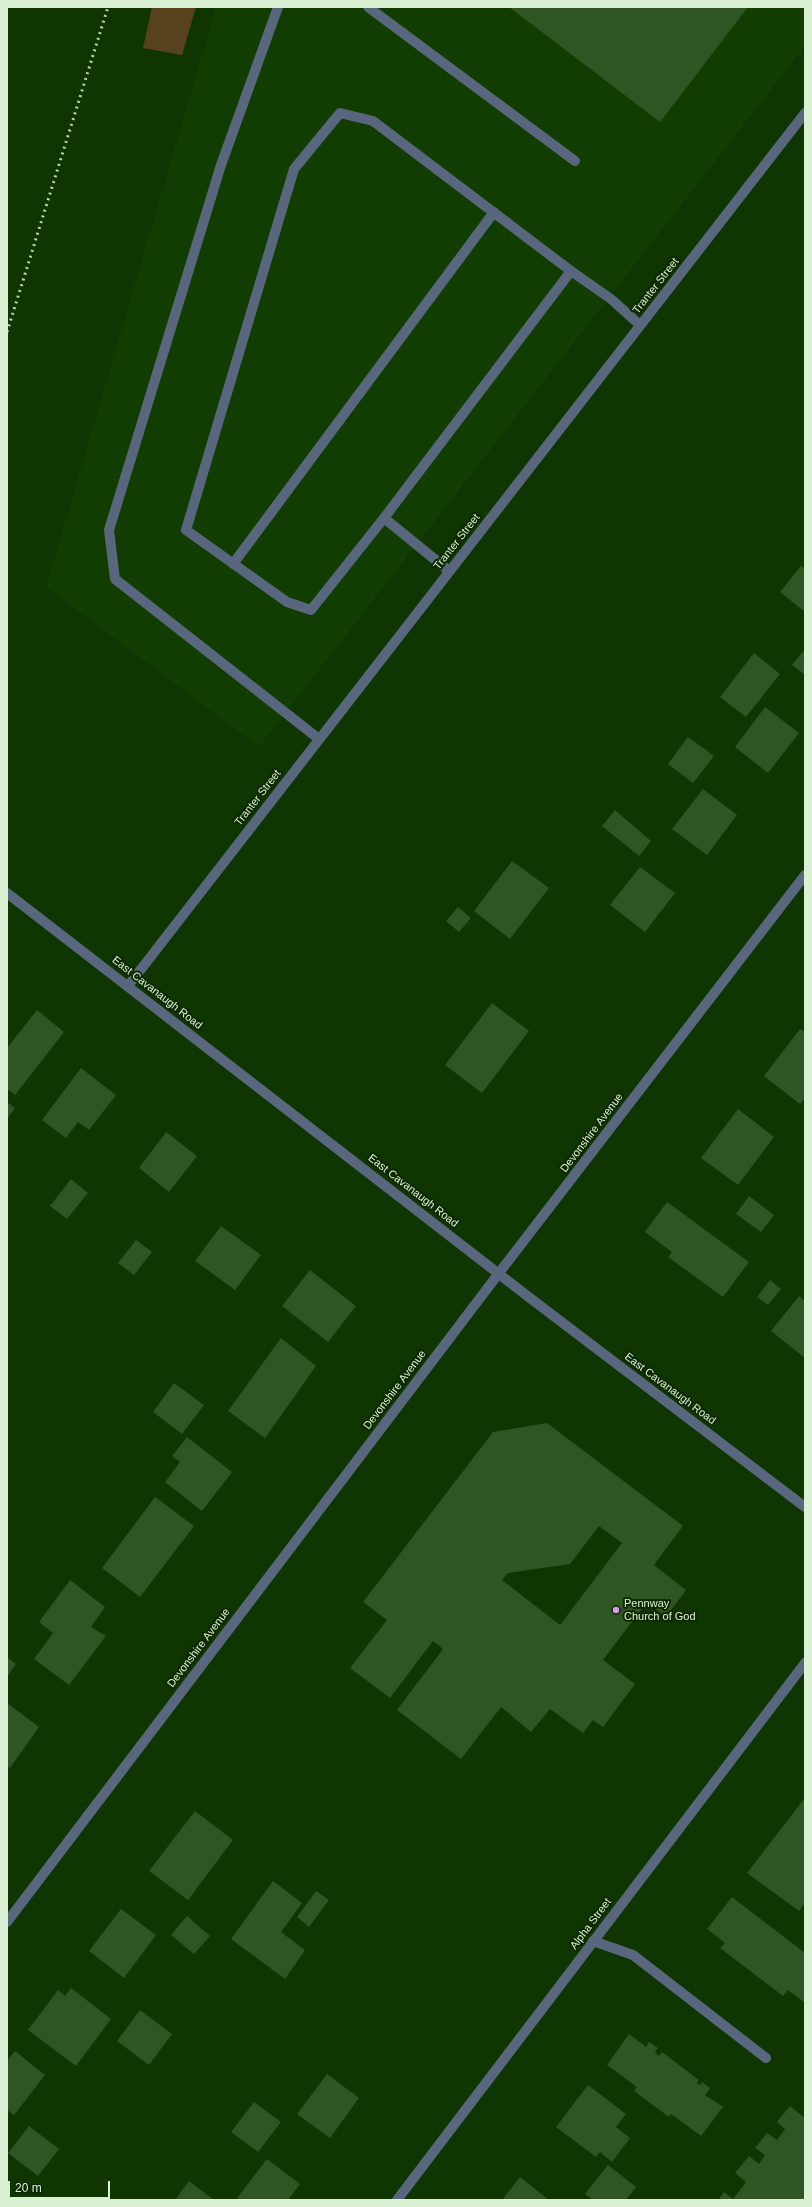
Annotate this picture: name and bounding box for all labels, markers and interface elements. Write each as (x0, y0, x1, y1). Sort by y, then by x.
street label: Tranter Street (630, 255, 682, 317)
street label: Tranter Street (431, 511, 483, 573)
street label: Tranter Street (232, 767, 284, 829)
street label: East Cavanaugh Road (109, 954, 205, 1032)
street label: Devonshire Avenue (558, 1091, 626, 1175)
street label: East Cavanaugh Road (365, 1152, 461, 1230)
street label: Devonshire Avenue (361, 1348, 429, 1432)
street label: East Cavanaugh Road (622, 1350, 718, 1428)
place label: Pennway Church of God (624, 1597, 696, 1623)
marker: Pennway Church of God (611, 1605, 621, 1615)
street label: Devonshire Avenue (165, 1606, 233, 1690)
street label: Alpha Street (568, 1896, 614, 1952)
scale bar (10, 2173, 112, 2199)
text: 20 m (15, 2181, 42, 2195)

